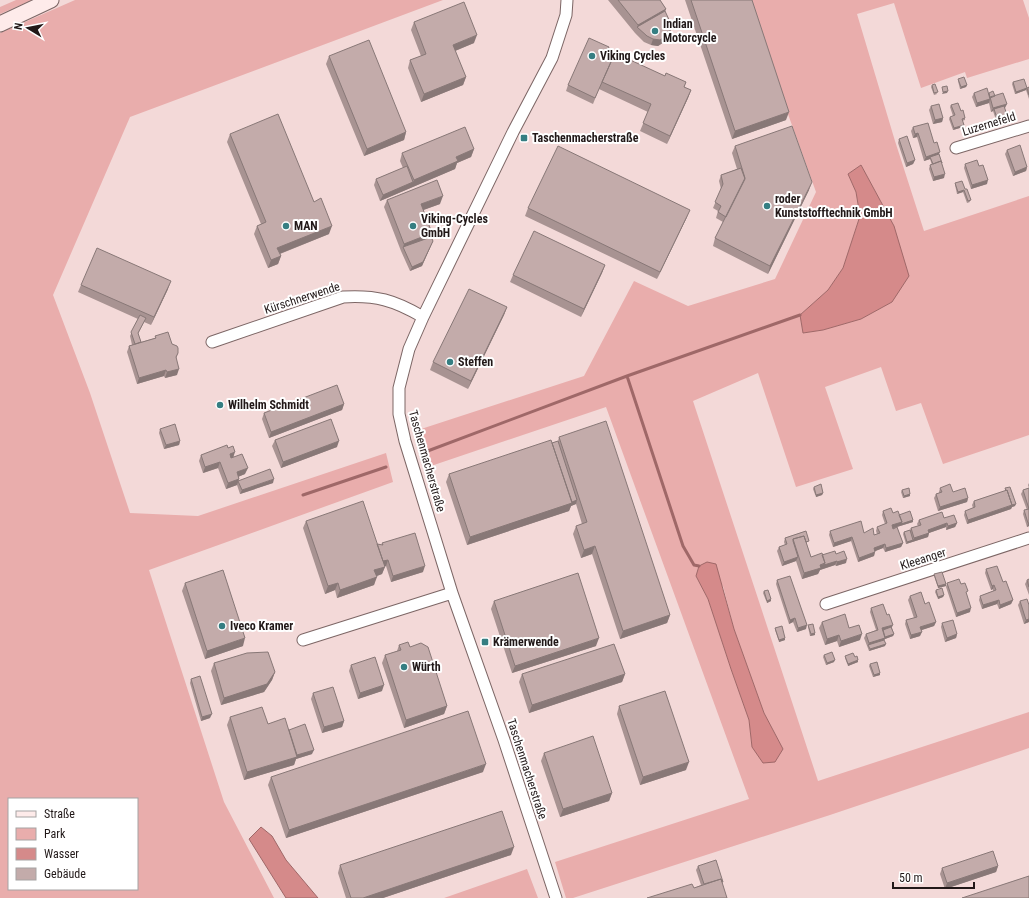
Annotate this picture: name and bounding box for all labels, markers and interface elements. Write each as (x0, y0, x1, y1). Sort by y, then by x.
north arrow (8, 8, 48, 48)
place label: Indian Motorcycle (663, 17, 717, 45)
text: N (12, 22, 26, 31)
marker: Indian Motorcycle (650, 26, 660, 36)
place label: Viking Cycles (600, 49, 666, 63)
marker: Viking Cycles (587, 51, 597, 61)
street label: Luzernefeld (961, 109, 1017, 139)
place label: Taschenmacherstraße (532, 131, 639, 145)
marker: Taschenmacherstraße (519, 133, 529, 143)
place label: roder Kunststofftechnik GmbH (775, 192, 893, 220)
marker: roder Kunststofftechnik GmbH (762, 201, 772, 211)
place label: Viking-Cycles GmbH (421, 212, 488, 240)
place label: MAN (294, 219, 318, 233)
marker: MAN (281, 221, 291, 231)
marker: Viking-Cycles GmbH (408, 221, 418, 231)
street label: Kürschnerwende (262, 279, 342, 317)
place label: Steffen (458, 355, 493, 369)
marker: Steffen (445, 357, 455, 367)
place label: Wilhelm Schmidt (228, 398, 309, 412)
marker: Wilhelm Schmidt (215, 400, 225, 410)
street label: Taschenmacherstraße (406, 409, 448, 514)
street label: Kleeanger (898, 545, 948, 573)
place label: Iveco Kramer (230, 619, 293, 633)
marker: Iveco Kramer (217, 621, 227, 631)
place label: Krämerwende (493, 635, 559, 649)
marker: Krämerwende (480, 637, 490, 647)
place label: Würth (412, 660, 441, 674)
marker: Würth (399, 662, 409, 672)
street label: Taschenmacherstraße (504, 717, 550, 821)
legend (8, 798, 138, 890)
text: Straße (44, 807, 75, 821)
text: Park (44, 827, 66, 841)
text: Wasser (44, 847, 79, 861)
scale bar (893, 864, 974, 890)
text: Gebäude (44, 867, 86, 881)
text: 50 m (899, 871, 923, 885)

